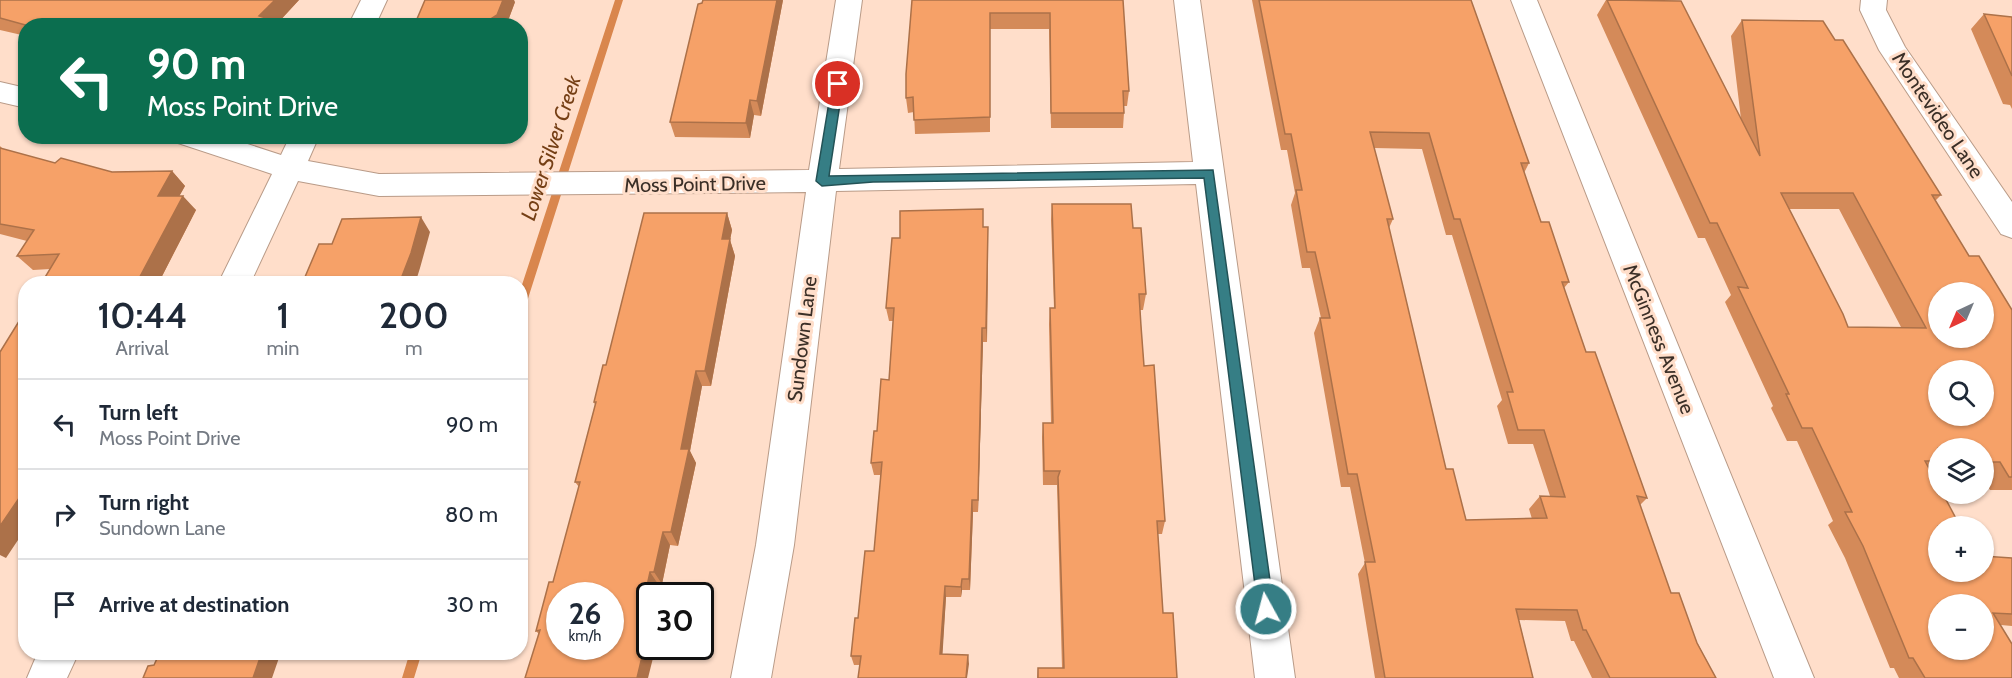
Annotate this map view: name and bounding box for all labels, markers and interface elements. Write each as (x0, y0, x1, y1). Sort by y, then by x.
text: 90 m (147, 38, 246, 90)
icon: left (48, 42, 126, 120)
street label: Montevideo Lane (1887, 47, 1989, 183)
pin (812, 58, 863, 109)
icon: arrive (821, 67, 854, 100)
water label: Lower Silver Creek (515, 71, 586, 223)
text: Moss Point Drive (147, 90, 338, 123)
street label: Moss Point Drive (624, 171, 766, 197)
street label: McGinness Avenue (1618, 261, 1700, 417)
street label: Sundown Lane (782, 275, 822, 403)
north arrow (1928, 282, 1994, 348)
map controls (1928, 282, 1994, 660)
text: 10:44 (97, 293, 187, 337)
text: 1 (277, 293, 289, 337)
text: 200 (379, 293, 448, 337)
text: Arrival (116, 336, 169, 360)
text: min (266, 336, 299, 360)
text: m (405, 336, 422, 360)
button: search (1928, 360, 1994, 426)
text: Turn left (99, 399, 178, 426)
icon: left (48, 408, 81, 441)
text: 90 m (446, 411, 498, 438)
text: Moss Point Drive (99, 426, 241, 450)
button: layers (1928, 438, 1994, 504)
text: Turn right (99, 489, 189, 516)
icon: right (48, 498, 81, 531)
text: 80 m (445, 501, 498, 528)
text: Sundown Lane (99, 516, 225, 540)
button: + (1928, 516, 1994, 582)
position arrow (1234, 577, 1298, 641)
speed limit sign: 30 (636, 582, 714, 660)
icon: arrive (48, 588, 81, 621)
text: Arrive at destination (99, 591, 289, 618)
text: 30 m (446, 591, 498, 618)
button: − (1928, 594, 1994, 660)
text: 26 (569, 595, 601, 632)
text: km/h (569, 627, 601, 645)

